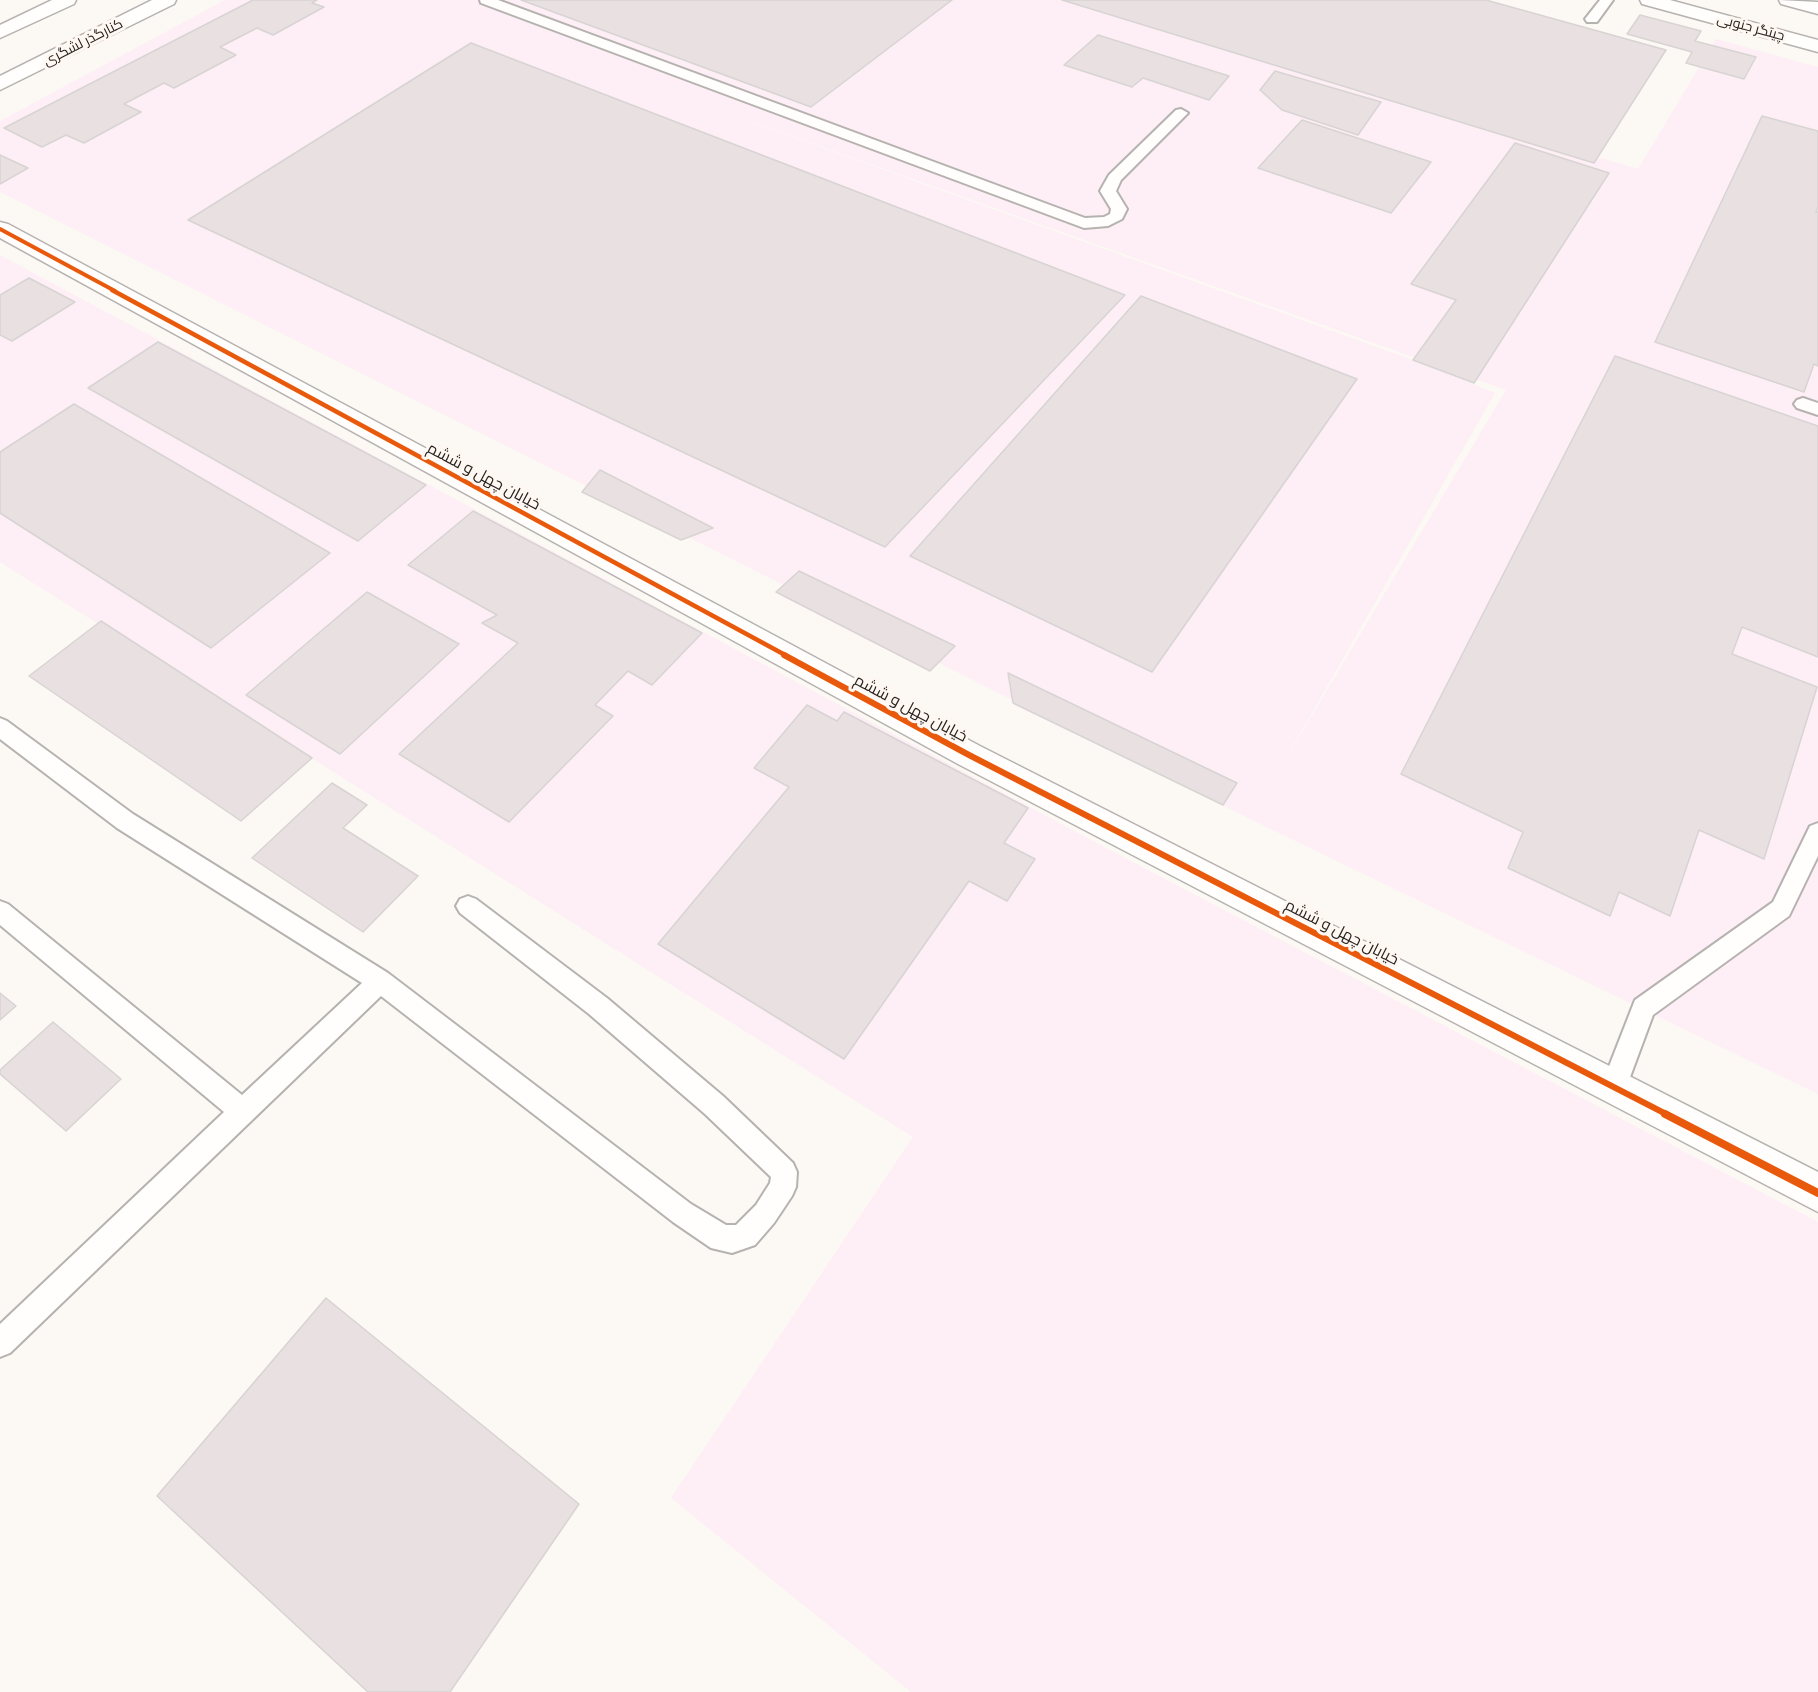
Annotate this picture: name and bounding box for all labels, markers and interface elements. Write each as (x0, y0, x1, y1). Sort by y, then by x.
street label: چیتگر جنوبی (1715, 10, 1787, 44)
street label: کنارگذر لشگری (40, 15, 126, 69)
street label: خیابان چهل و ششم (424, 438, 544, 514)
street label: خیابان چهل و ششم (851, 670, 971, 746)
street label: خیابان چهل و ششم (1282, 895, 1402, 969)

